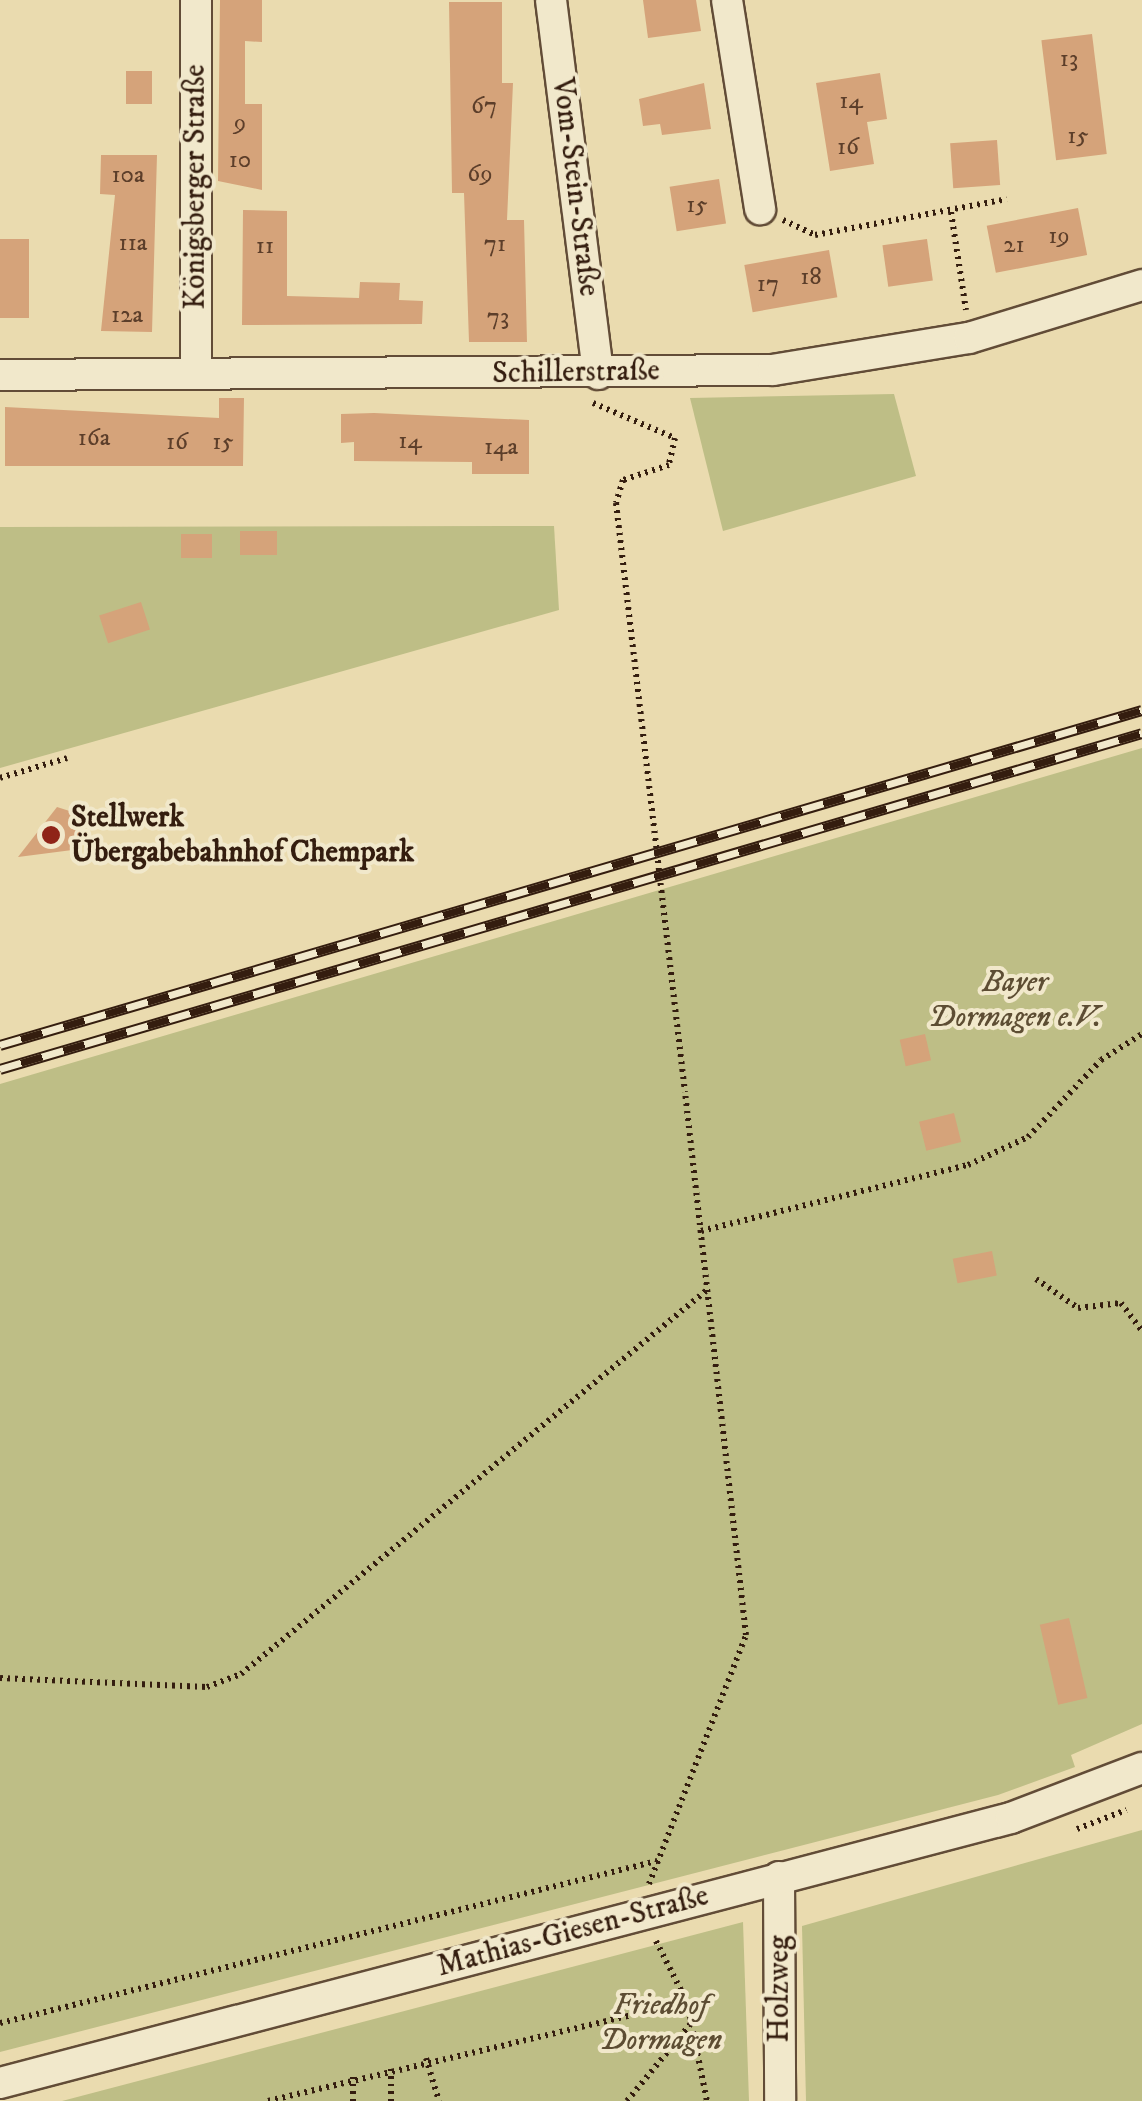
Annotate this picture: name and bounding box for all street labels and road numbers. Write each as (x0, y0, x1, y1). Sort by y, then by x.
street label: Königsberger Straße (178, 64, 214, 310)
street label: Vom-Stein-Straße (544, 76, 606, 298)
street label: Schillerstraße (492, 354, 660, 392)
street label: Mathias-Giesen-Straße (433, 1878, 713, 1986)
street label: Holzweg (762, 1935, 798, 2043)

